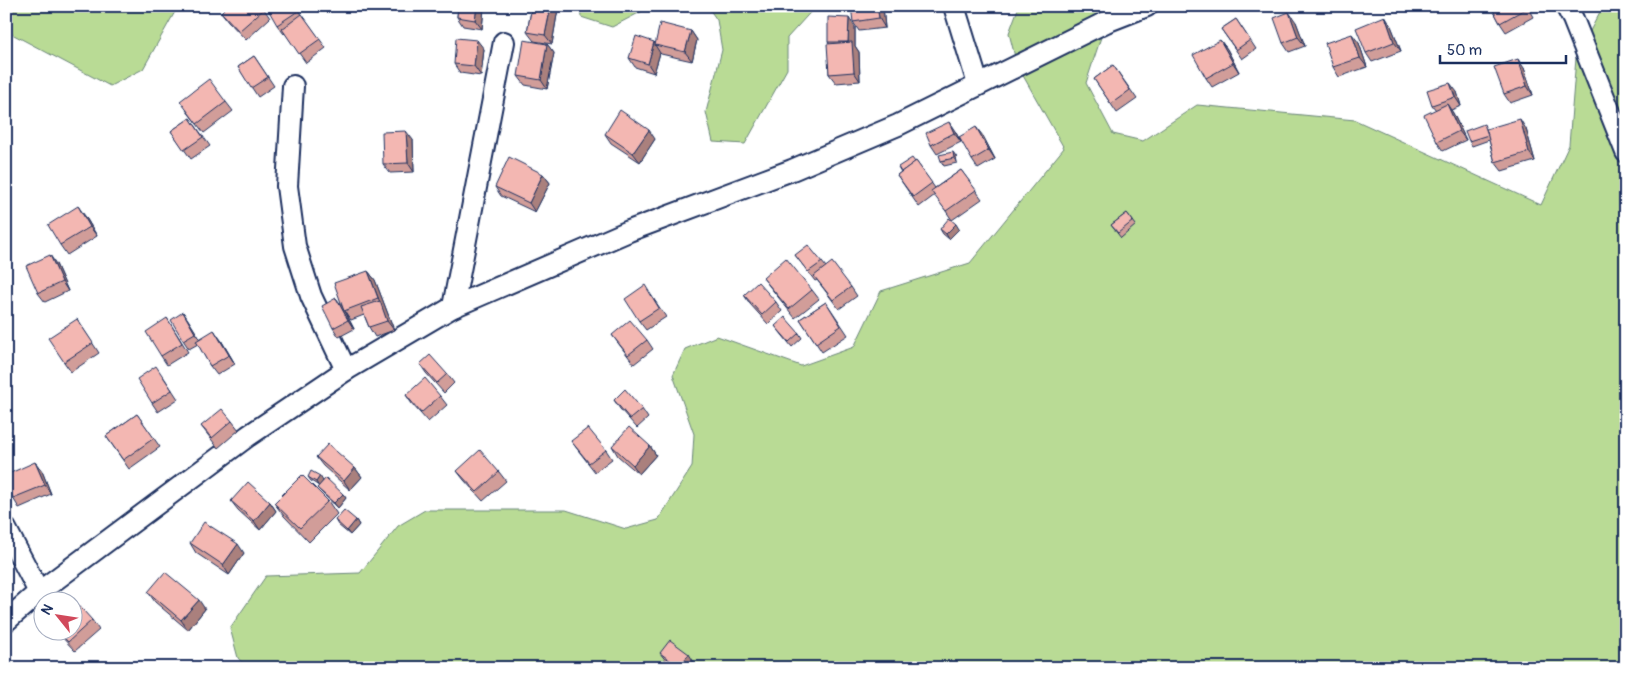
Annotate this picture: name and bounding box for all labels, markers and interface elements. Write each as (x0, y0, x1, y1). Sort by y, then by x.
scale bar (1440, 32, 1566, 64)
text: 50 m (1447, 41, 1482, 60)
north arrow (32, 592, 82, 642)
text: N (37, 601, 57, 618)

